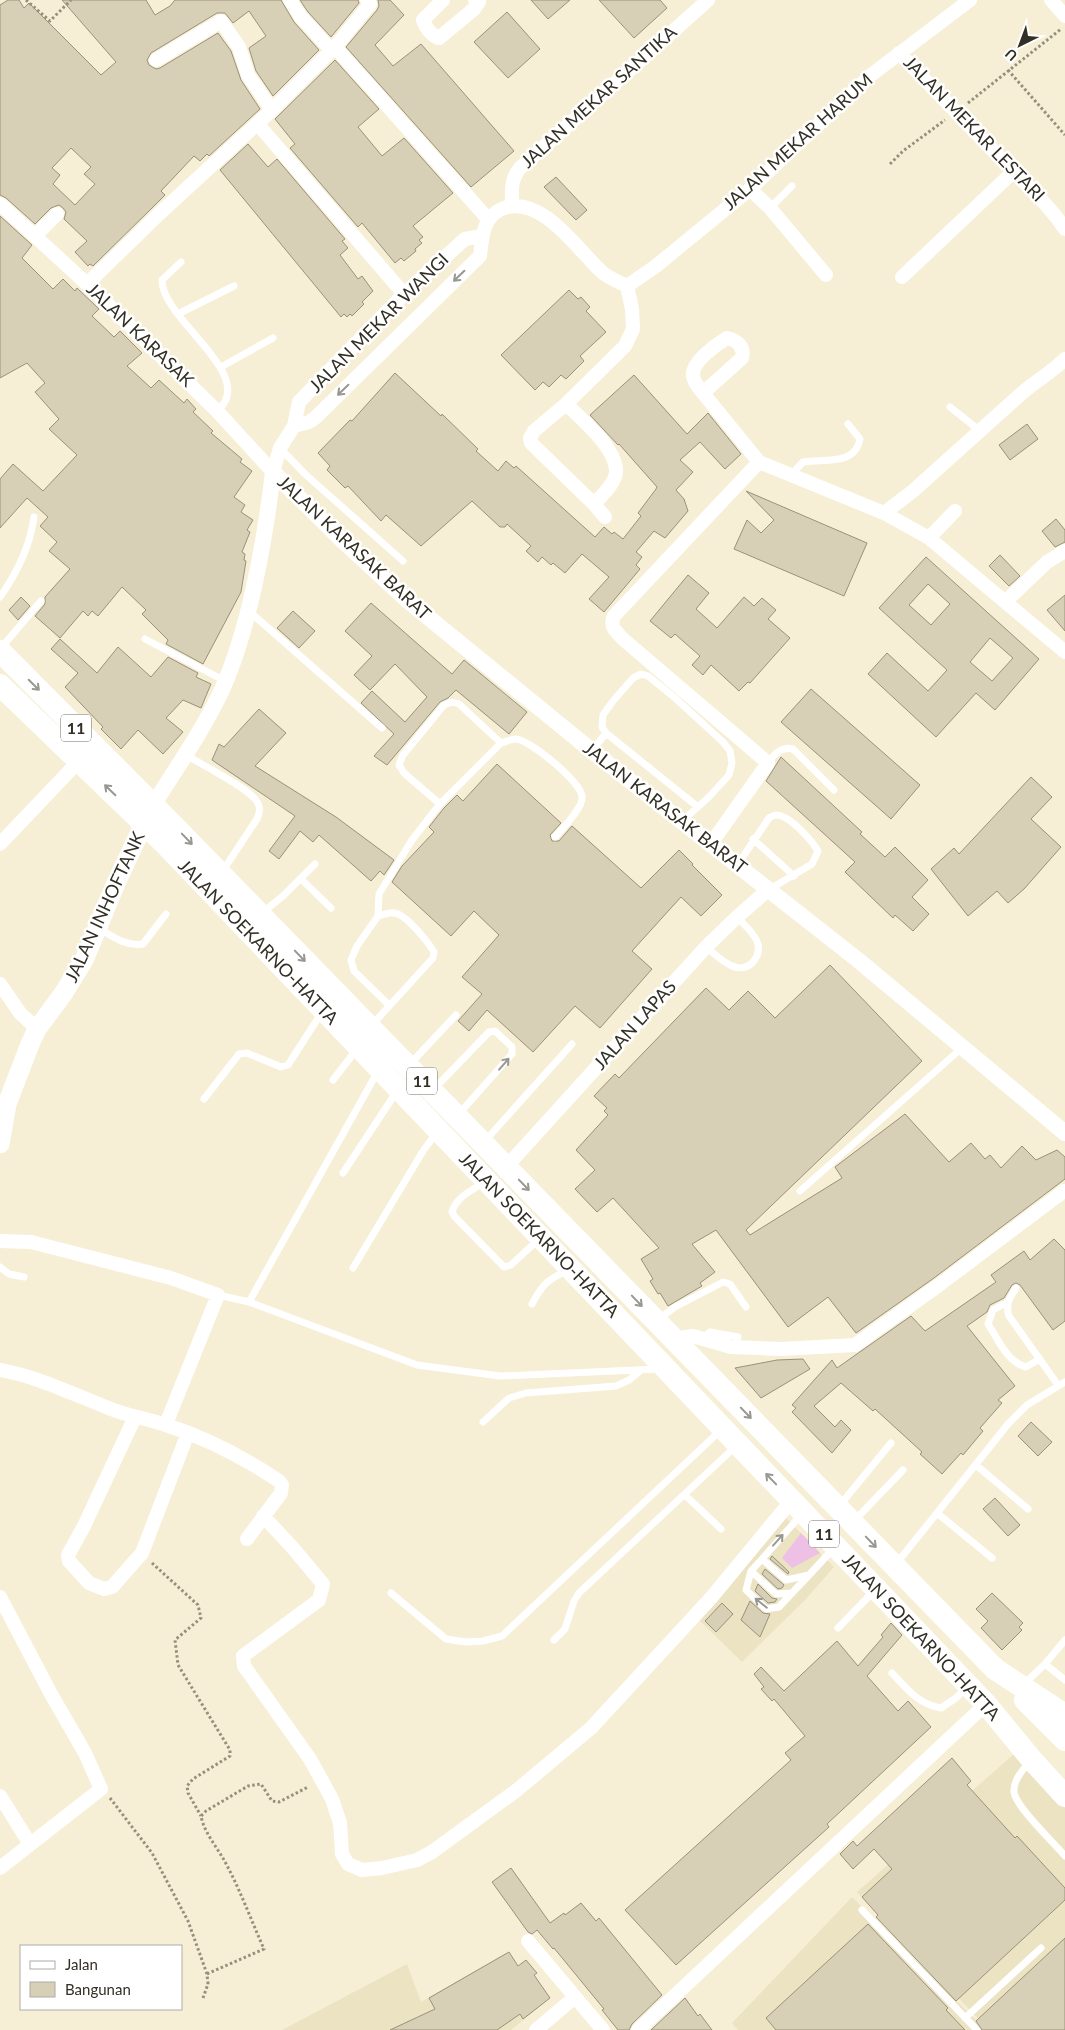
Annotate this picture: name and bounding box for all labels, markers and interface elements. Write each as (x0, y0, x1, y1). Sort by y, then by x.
street label: JALAN MEKAR SANTIKA (516, 20, 681, 172)
north arrow (995, 20, 1045, 70)
text: U (1001, 45, 1021, 65)
street label: JALAN MEKAR LESTARI (900, 51, 1050, 206)
street label: JALAN MEKAR HARUM (718, 68, 877, 214)
street label: JALAN MEKAR WANGI (304, 248, 453, 397)
one-way arrow (453, 270, 466, 282)
street label: JALAN KARASAK (82, 278, 199, 391)
one-way arrow (337, 384, 350, 396)
street label: JALAN KARASAK BARAT (273, 470, 436, 624)
one-way arrow (28, 679, 40, 691)
road number: 11 (61, 714, 91, 741)
street label: JALAN KARASAK BARAT (579, 736, 752, 878)
one-way arrow (103, 784, 116, 796)
street label: JALAN INHOFTANK (60, 828, 149, 985)
one-way arrow (181, 833, 193, 846)
street label: JALAN SOEKARNO-HATTA (174, 854, 344, 1029)
one-way arrow (294, 950, 306, 962)
street label: JALAN LAPAS (588, 975, 680, 1074)
one-way arrow (498, 1058, 510, 1071)
road number: 11 (407, 1068, 437, 1094)
street label: JALAN SOEKARNO-HATTA (455, 1147, 625, 1322)
one-way arrow (517, 1179, 530, 1191)
one-way arrow (631, 1295, 643, 1308)
one-way arrow (739, 1406, 751, 1418)
one-way arrow (766, 1473, 778, 1485)
road number: 11 (809, 1520, 839, 1548)
one-way arrow (772, 1534, 784, 1547)
one-way arrow (865, 1535, 877, 1548)
street label: JALAN SOEKARNO-HATTA (838, 1548, 1006, 1725)
one-way arrow (754, 1598, 767, 1609)
legend (20, 1945, 182, 2010)
text: Jalan (65, 1955, 98, 1973)
text: Bangunan (65, 1980, 131, 1998)

